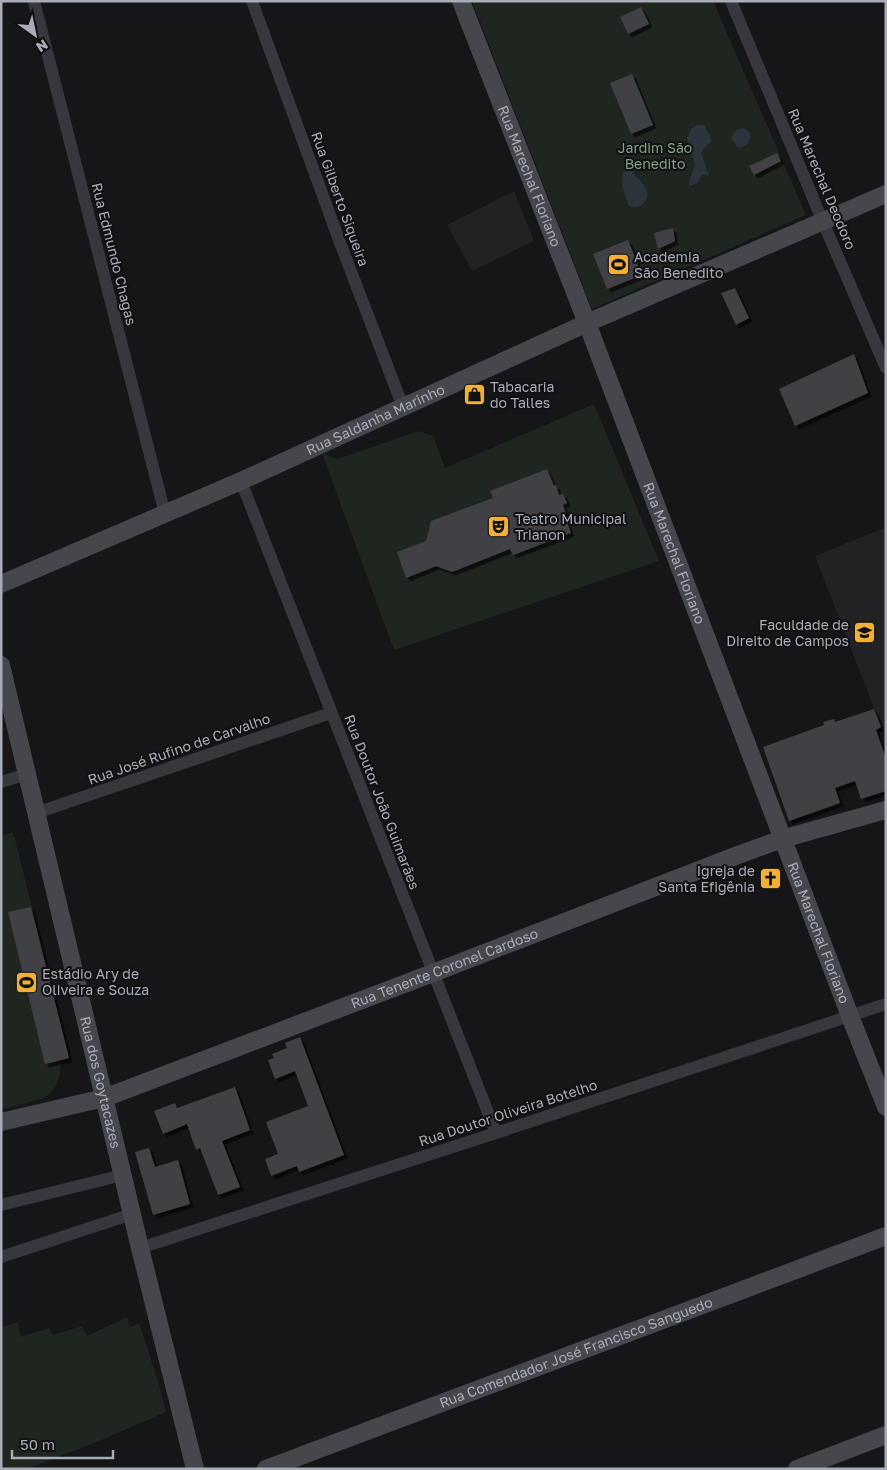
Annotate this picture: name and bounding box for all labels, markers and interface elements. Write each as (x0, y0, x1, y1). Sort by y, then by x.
north arrow (10, 10, 60, 60)
text: N (33, 36, 51, 56)
street label: Rua Marechal Floriano (495, 103, 565, 249)
street label: Rua Marechal Deodoro (785, 106, 860, 252)
street label: Rua Gilberto Siqueira (308, 129, 373, 268)
park label: Jardim São Benedito (618, 139, 692, 172)
street label: Rua Edmundo Chagas (89, 181, 140, 327)
place label: Academia São Benedito (634, 248, 723, 281)
sports icon: Academia São Benedito (606, 253, 630, 277)
place label: Tabacaria do Talles (490, 378, 555, 411)
street label: Rua Saldanha Marinho (303, 380, 447, 458)
shop icon: Tabacaria do Talles (462, 383, 486, 407)
street label: Rua Marechal Floriano (640, 480, 709, 626)
place label: Teatro Municipal Trianon (515, 510, 626, 543)
theatre icon: Teatro Municipal Trianon (487, 515, 511, 539)
place label: Faculdade de Direito de Campos (726, 616, 849, 649)
school or university icon: Faculdade de Direito de Campos (853, 621, 877, 645)
street label: Rua José Rufino de Carvalho (85, 709, 272, 788)
street label: Rua Doutor João Guimarães (341, 712, 424, 892)
street label: Rua Marechal Floriano (784, 859, 853, 1006)
place label: Igreja de Santa Efigênia (658, 862, 755, 895)
church icon: Igreja de Santa Efigênia (759, 867, 783, 891)
street label: Rua Tenente Coronel Cardoso (348, 924, 540, 1011)
place label: Estádio Ary de Oliveira e Souza (42, 965, 149, 998)
sports icon: Estádio Ary de Oliveira e Souza (14, 970, 38, 994)
street label: Rua dos Goytacazes (77, 1014, 125, 1150)
street label: Rua Doutor Oliveira Botelho (417, 1076, 599, 1149)
street label: Rua Comendador José Francisco Sanguedo (437, 1293, 715, 1411)
scale bar (12, 1428, 114, 1460)
text: 50 m (20, 1435, 55, 1453)

